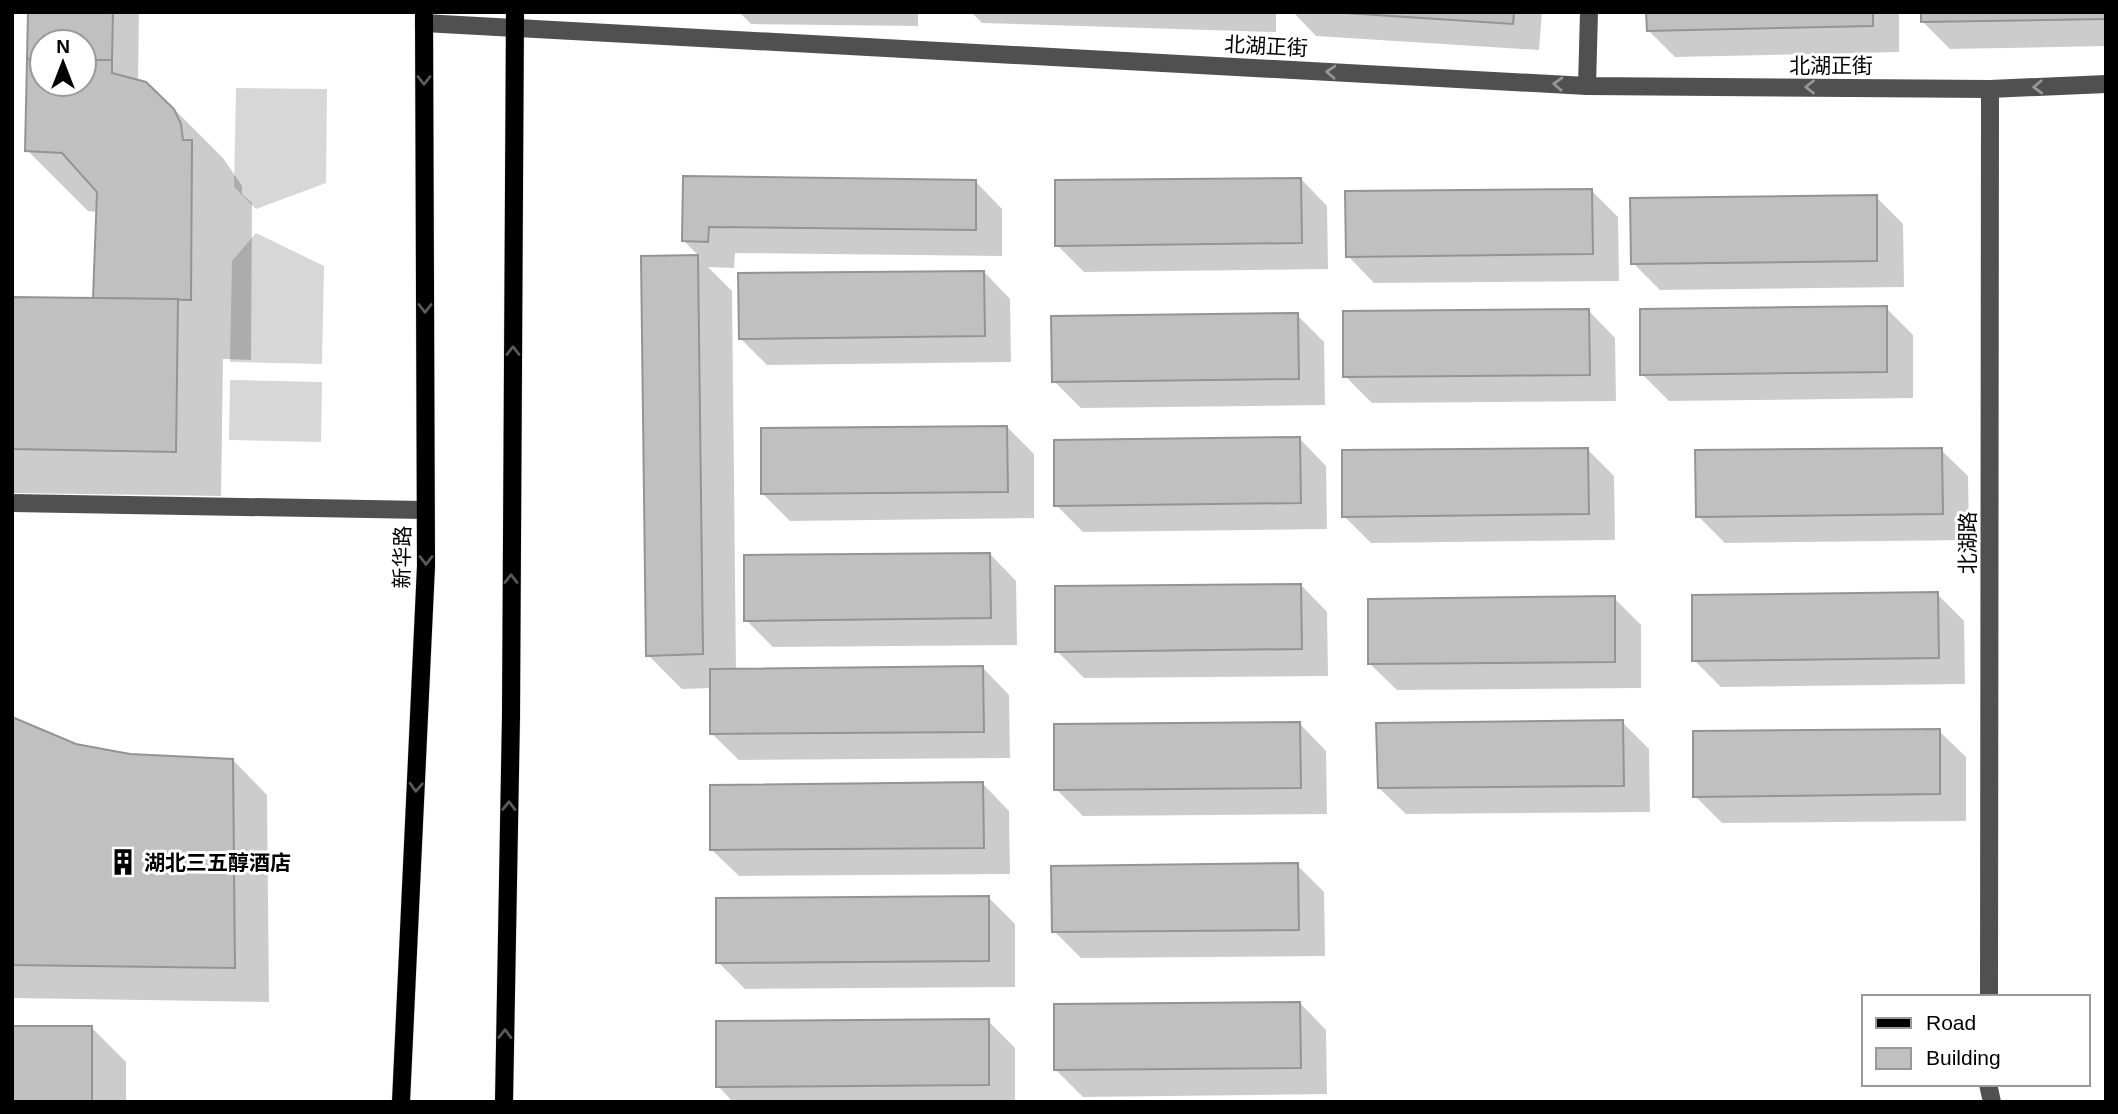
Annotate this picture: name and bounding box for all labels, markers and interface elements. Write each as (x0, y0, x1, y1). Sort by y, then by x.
north arrow (28, 28, 98, 98)
street label: 北湖正街 (1223, 32, 1309, 60)
text: N (56, 36, 70, 57)
street label: 北湖正街 (1789, 54, 1873, 77)
one-way arrow (1325, 65, 1336, 80)
one-way arrow (416, 76, 432, 86)
one-way arrow (1552, 77, 1563, 92)
one-way arrow (2032, 79, 2043, 94)
one-way arrow (1804, 80, 1815, 95)
one-way arrow (417, 303, 433, 314)
one-way arrow (505, 345, 521, 356)
street label: 北湖路 (1956, 512, 1979, 575)
street label: 新华路 (390, 525, 414, 589)
one-way arrow (418, 555, 434, 566)
one-way arrow (504, 573, 519, 584)
one-way arrow (408, 782, 423, 793)
one-way arrow (501, 800, 517, 811)
building icon: 湖北三五醇酒店 (108, 847, 138, 877)
place label: 湖北三五醇酒店 (144, 851, 291, 874)
legend (1862, 995, 2090, 1086)
text: Road (1926, 1011, 1976, 1034)
one-way arrow (498, 1028, 513, 1039)
text: Building (1926, 1046, 2001, 1069)

